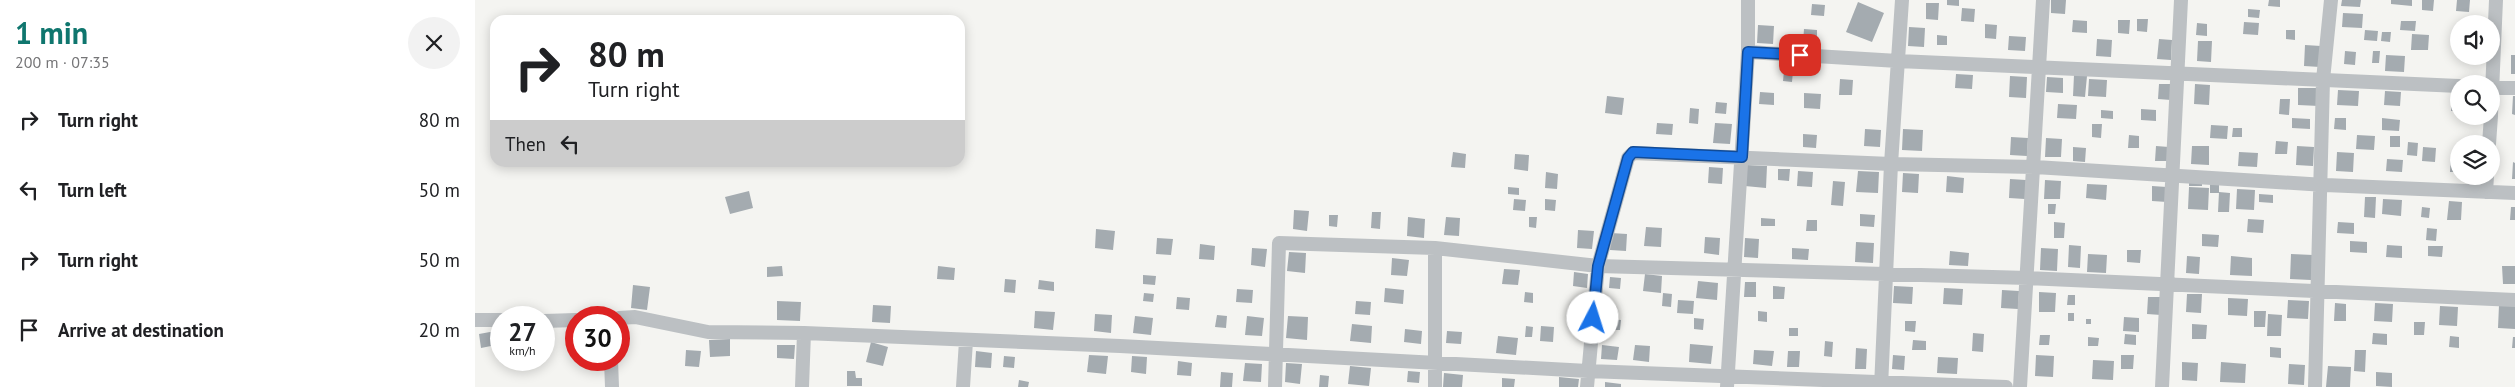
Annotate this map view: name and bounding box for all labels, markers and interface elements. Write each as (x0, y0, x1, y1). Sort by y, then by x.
text: 1 min (15, 13, 88, 52)
map controls (2450, 15, 2500, 185)
button: sound (2450, 15, 2500, 65)
button: close (408, 17, 460, 69)
text: 80 m (588, 31, 665, 77)
pin (1779, 34, 1821, 76)
icon: right (505, 35, 570, 100)
icon: arrive (1786, 41, 1814, 69)
text: 200 m · 07:35 (15, 52, 110, 72)
text: Turn right (588, 75, 680, 103)
button: search (2450, 75, 2500, 125)
icon: right (15, 106, 43, 134)
text: Turn right (58, 108, 138, 132)
text: 80 m (419, 108, 460, 132)
icon: left (556, 130, 584, 158)
text: Then (505, 132, 546, 156)
button: layers (2450, 135, 2500, 185)
icon: left (15, 176, 43, 204)
text: Turn left (58, 178, 127, 202)
text: 50 m (419, 178, 460, 202)
icon: right (15, 246, 43, 274)
text: Turn right (58, 248, 138, 272)
text: 50 m (419, 248, 460, 272)
position arrow (1566, 291, 1618, 343)
speed limit sign: 30 (565, 306, 630, 371)
icon: arrive (15, 316, 43, 344)
text: 27 (508, 316, 537, 348)
text: Arrive at destination (58, 318, 224, 342)
text: 20 m (419, 318, 460, 342)
text: km/h (509, 343, 536, 358)

